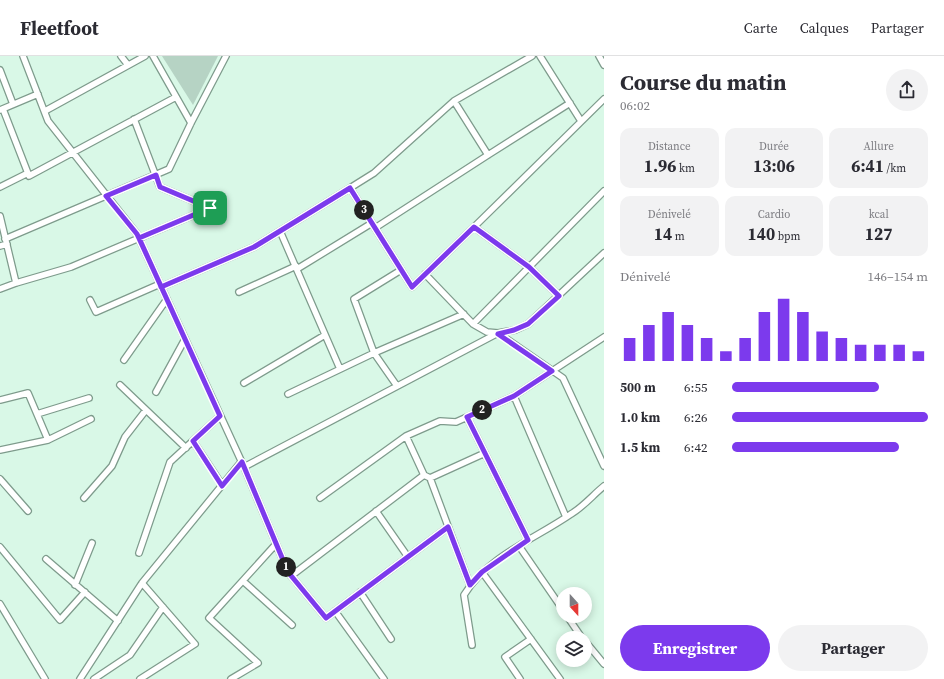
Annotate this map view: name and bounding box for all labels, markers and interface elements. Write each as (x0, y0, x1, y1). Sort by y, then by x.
text: Fleetfoot (20, 15, 99, 41)
text: Carte (744, 18, 778, 38)
text: Calques (800, 18, 849, 38)
text: Partager (871, 18, 924, 38)
text: Course du matin (620, 67, 787, 97)
button: share (886, 69, 928, 111)
text: 06:02 (620, 97, 650, 114)
text: Distance (648, 139, 691, 154)
text: Durée (759, 139, 789, 154)
text: Allure (863, 139, 894, 154)
text: 1.96 (644, 154, 676, 178)
text: 13:06 (753, 154, 795, 178)
text: 6:41 (851, 154, 884, 178)
text: km (676, 161, 695, 176)
text: /km (884, 161, 906, 176)
pin (193, 191, 227, 225)
icon: arrive (199, 197, 221, 219)
pin: 3 (354, 200, 374, 220)
text: 3 (361, 202, 367, 217)
text: Dénivelé (648, 207, 691, 222)
text: Cardio (758, 207, 790, 222)
text: kcal (869, 207, 889, 222)
text: 14 (654, 222, 672, 246)
text: 140 (748, 222, 775, 246)
text: 127 (865, 222, 892, 246)
text: m (672, 229, 685, 244)
text: bpm (775, 229, 800, 244)
text: Dénivelé (620, 268, 671, 285)
text: 146–154 m (868, 268, 928, 285)
text: 500 m (620, 379, 656, 396)
text: 6:55 (684, 379, 707, 396)
pin: 2 (472, 400, 492, 420)
text: 2 (479, 402, 485, 417)
text: 1.0 km (620, 409, 660, 426)
text: 6:26 (684, 409, 707, 426)
text: 1.5 km (620, 439, 660, 456)
text: 6:42 (684, 439, 707, 456)
pin: 1 (276, 557, 296, 577)
text: 1 (283, 559, 289, 574)
north arrow (556, 587, 592, 623)
map controls (556, 587, 592, 667)
button: Enregistrer (620, 625, 770, 671)
button: Partager (778, 625, 928, 671)
button: layers (556, 631, 592, 667)

